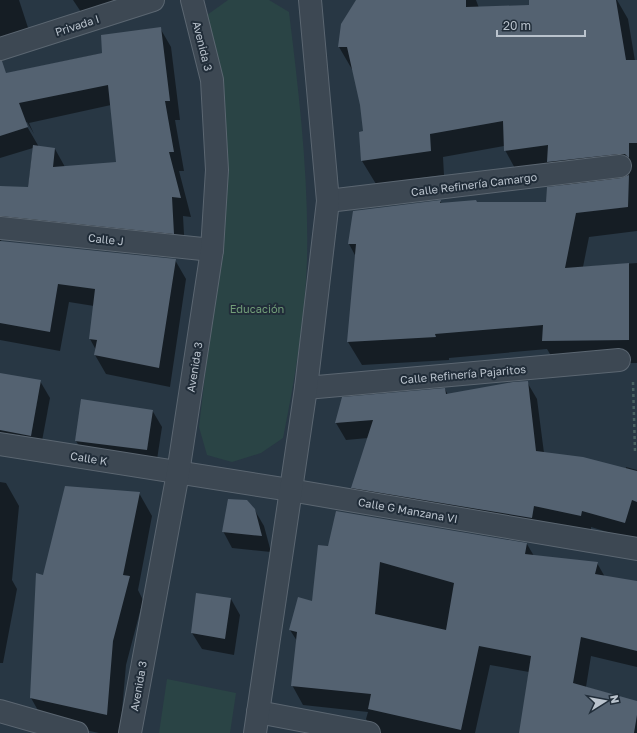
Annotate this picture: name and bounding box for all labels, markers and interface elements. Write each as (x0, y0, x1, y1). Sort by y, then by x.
street label: Privada I (53, 12, 101, 38)
scale bar (497, 12, 585, 38)
text: 20 m (503, 18, 531, 33)
street label: Avenida 3 (191, 20, 215, 72)
street label: Calle Refinería Camargo (410, 170, 538, 198)
street label: Calle J (87, 231, 125, 247)
park label: Educación (230, 302, 284, 315)
street label: Avenida 3 (184, 341, 204, 393)
street label: Calle Refinería Pajaritos (400, 362, 527, 386)
street label: Calle K (70, 449, 109, 467)
street label: Calle G Manzana VI (357, 495, 459, 525)
street label: Avenida 3 (127, 660, 149, 712)
north arrow (585, 681, 625, 721)
text: N (608, 694, 622, 704)

